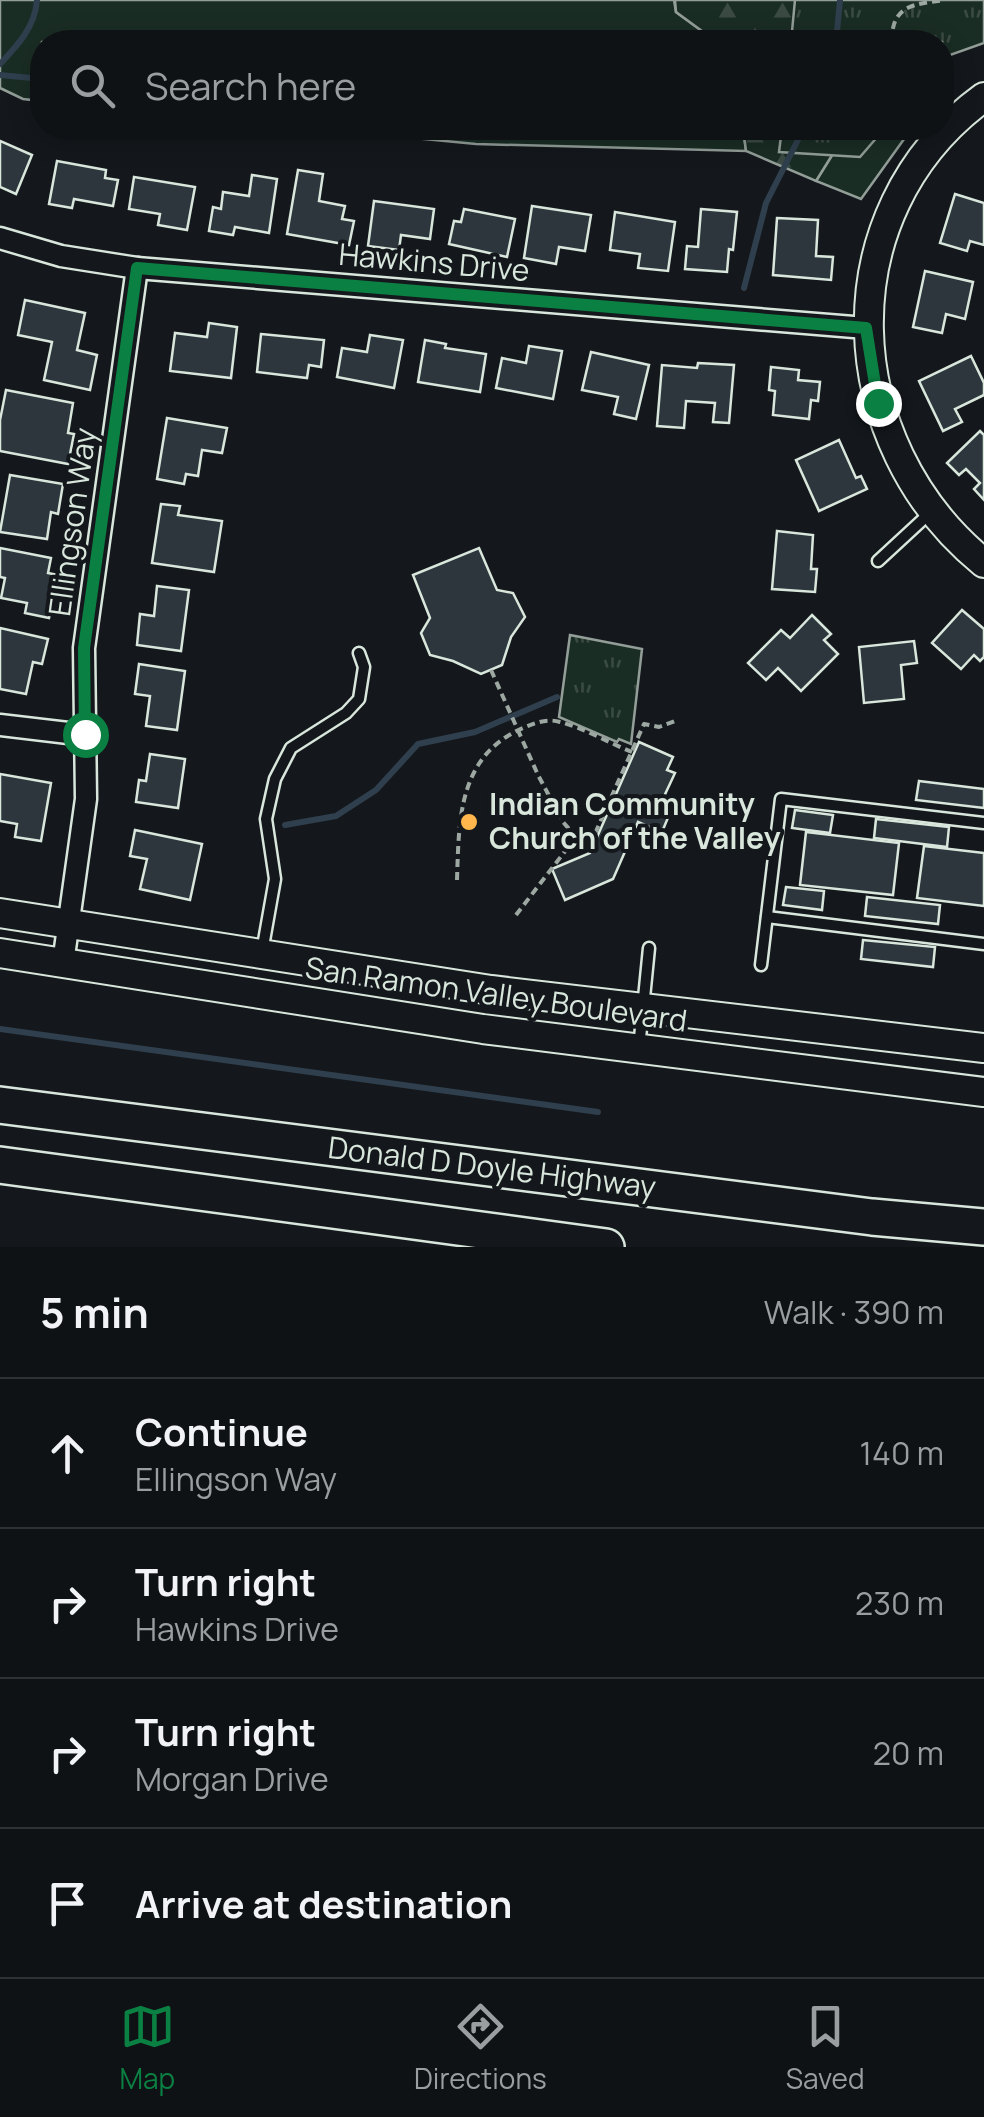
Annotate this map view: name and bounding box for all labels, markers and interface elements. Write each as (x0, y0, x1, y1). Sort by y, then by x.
search box (30, 30, 954, 140)
icon: search (65, 58, 120, 113)
text: Search here (145, 59, 356, 111)
street label: Hawkins Drive (337, 233, 531, 290)
route end (856, 381, 902, 427)
street label: Ellingson Way (38, 425, 105, 618)
route start (63, 712, 109, 758)
place label: Indian Community Church of the Valley (489, 783, 781, 858)
marker: Indian Community Church of the Valley (458, 811, 480, 833)
street label: San Ramon Valley Boulevard (303, 946, 690, 1041)
street label: Donald D Doyle Highway (326, 1126, 659, 1207)
text: 5 min (40, 1283, 149, 1341)
text: Walk · 390 m (764, 1290, 944, 1334)
text: Continue (135, 1405, 308, 1457)
icon: ahead (40, 1426, 95, 1481)
text: 140 m (860, 1431, 944, 1475)
text: Ellingson Way (135, 1457, 337, 1501)
text: Turn right (135, 1555, 316, 1607)
icon: right (40, 1576, 95, 1631)
text: 230 m (855, 1581, 944, 1625)
text: Hawkins Drive (135, 1607, 339, 1651)
text: Turn right (135, 1705, 316, 1757)
icon: right (40, 1726, 95, 1781)
text: 20 m (873, 1731, 944, 1775)
text: Morgan Drive (135, 1757, 329, 1801)
icon: arrive (40, 1876, 95, 1931)
text: Arrive at destination (135, 1877, 512, 1929)
tab: Map (119, 1999, 175, 2097)
tab: Directions (414, 1999, 547, 2097)
tab: Saved (786, 1999, 865, 2097)

